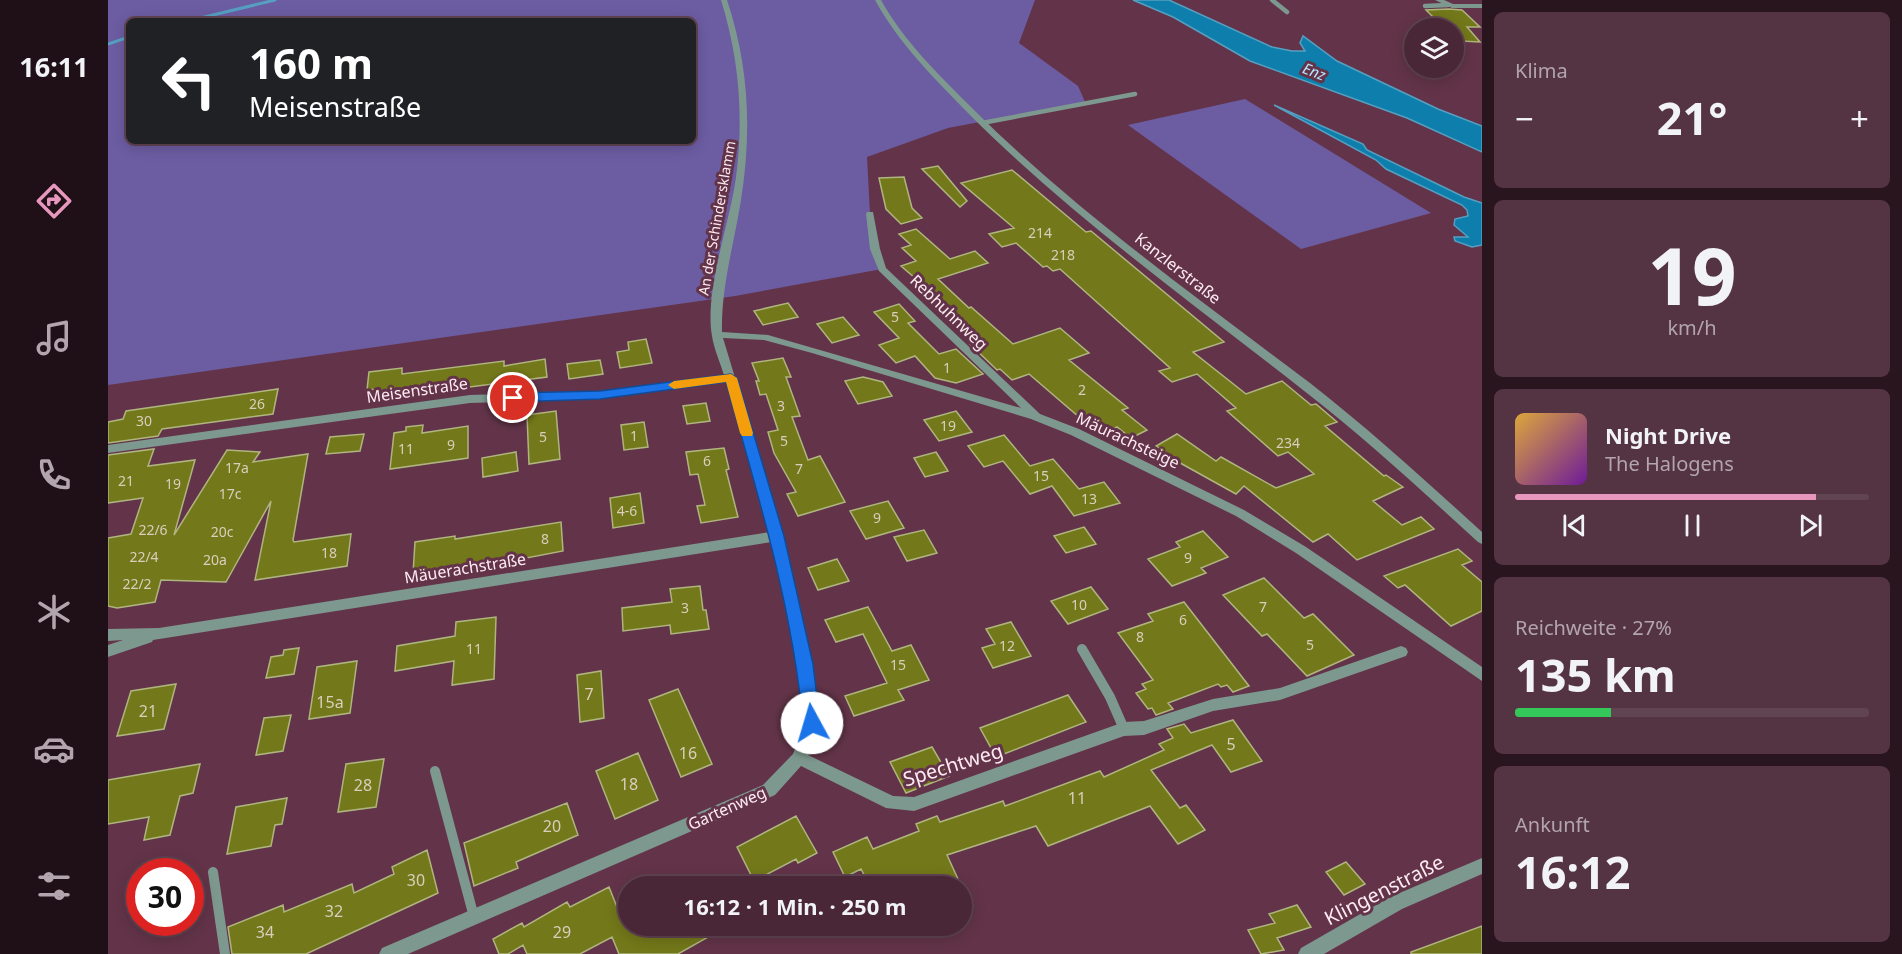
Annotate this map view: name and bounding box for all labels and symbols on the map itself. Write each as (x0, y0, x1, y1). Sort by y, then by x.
water label: Enz (1300, 58, 1329, 85)
street label: An der Schindersklamm (694, 139, 739, 297)
house number: 214 (1028, 223, 1052, 242)
street label: Kanzlerstraße (1130, 227, 1226, 309)
house number: 218 (1051, 245, 1075, 264)
street label: Rebhuhnweg (905, 269, 993, 355)
house number: 5 (891, 307, 899, 326)
house number: 1 (943, 358, 951, 377)
street label: Meisenstraße (365, 372, 469, 408)
pin (487, 372, 538, 423)
house number: 2 (1078, 380, 1086, 399)
house number: 26 (249, 394, 265, 413)
house number: 3 (777, 396, 785, 415)
street label: Mäurachsteige (1073, 406, 1183, 474)
house number: 30 (136, 411, 152, 430)
house number: 19 (940, 416, 956, 435)
house number: 1 (630, 426, 638, 445)
house number: 5 (539, 427, 547, 446)
house number: 5 (780, 431, 788, 450)
house number: 234 (1276, 433, 1300, 452)
house number: 9 (447, 435, 455, 454)
house number: 11 (398, 439, 414, 458)
house number: 6 (703, 451, 711, 470)
house number: 17a (225, 458, 249, 477)
house number: 7 (795, 459, 803, 478)
house number: 15 (1033, 466, 1049, 485)
house number: 21 (118, 471, 134, 490)
house number: 19 (165, 474, 181, 493)
house number: 17c (219, 484, 242, 503)
house number: 13 (1081, 489, 1097, 508)
house number: 4-6 (617, 501, 637, 520)
house number: 9 (873, 508, 881, 527)
house number: 22/6 (138, 520, 168, 539)
house number: 20c (211, 522, 234, 541)
house number: 8 (541, 529, 549, 548)
house number: 18 (321, 543, 337, 562)
house number: 22/4 (129, 547, 159, 566)
street label: Mäuerachstraße (403, 548, 527, 588)
house number: 9 (1184, 548, 1192, 567)
house number: 20a (203, 550, 227, 569)
house number: 22/2 (122, 574, 152, 593)
house number: 10 (1071, 595, 1087, 614)
house number: 7 (1259, 597, 1267, 616)
house number: 3 (681, 598, 689, 617)
house number: 6 (1179, 610, 1187, 629)
house number: 8 (1136, 627, 1144, 646)
house number: 5 (1306, 635, 1314, 654)
house number: 12 (999, 636, 1015, 655)
house number: 11 (466, 639, 482, 658)
house number: 15 (890, 655, 906, 674)
house number: 7 (584, 683, 594, 705)
house number: 15a (316, 691, 344, 713)
position arrow (780, 691, 844, 755)
house number: 21 (139, 700, 157, 722)
house number: 5 (1226, 733, 1236, 755)
street label: Spechtweg (900, 737, 1006, 792)
house number: 16 (679, 742, 697, 764)
house number: 18 (620, 773, 638, 795)
house number: 28 (354, 774, 372, 796)
street label: Gartenweg (684, 781, 770, 835)
house number: 11 (1068, 787, 1086, 809)
house number: 20 (543, 815, 561, 837)
street label: Klingenstraße (1319, 848, 1448, 931)
speed limit sign: 30 (126, 858, 204, 936)
house number: 30 (407, 869, 425, 891)
house number: 32 (325, 900, 343, 922)
house number: 34 (256, 921, 274, 943)
house number: 29 (553, 921, 571, 943)

